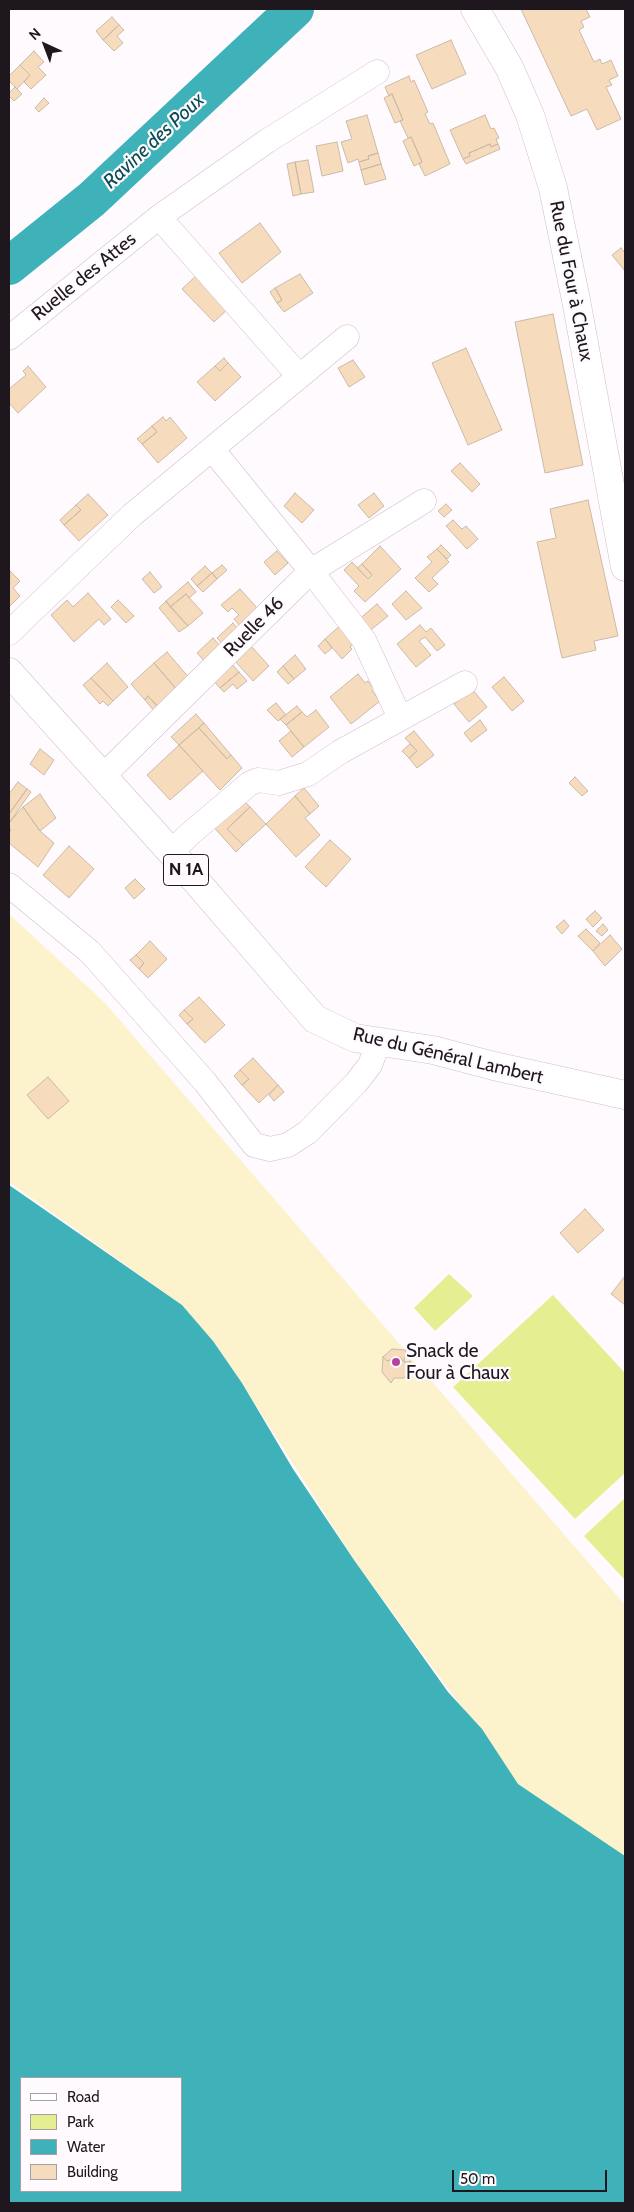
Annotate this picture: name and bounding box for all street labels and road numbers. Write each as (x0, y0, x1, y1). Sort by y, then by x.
street label: Rue du Four à Chaux (544, 199, 598, 363)
street label: Ruelle des Attes (27, 228, 141, 326)
street label: Ruelle 46 (219, 592, 289, 662)
road number: N 1A (164, 854, 208, 886)
street label: Rue du Général Lambert (351, 1023, 545, 1089)

